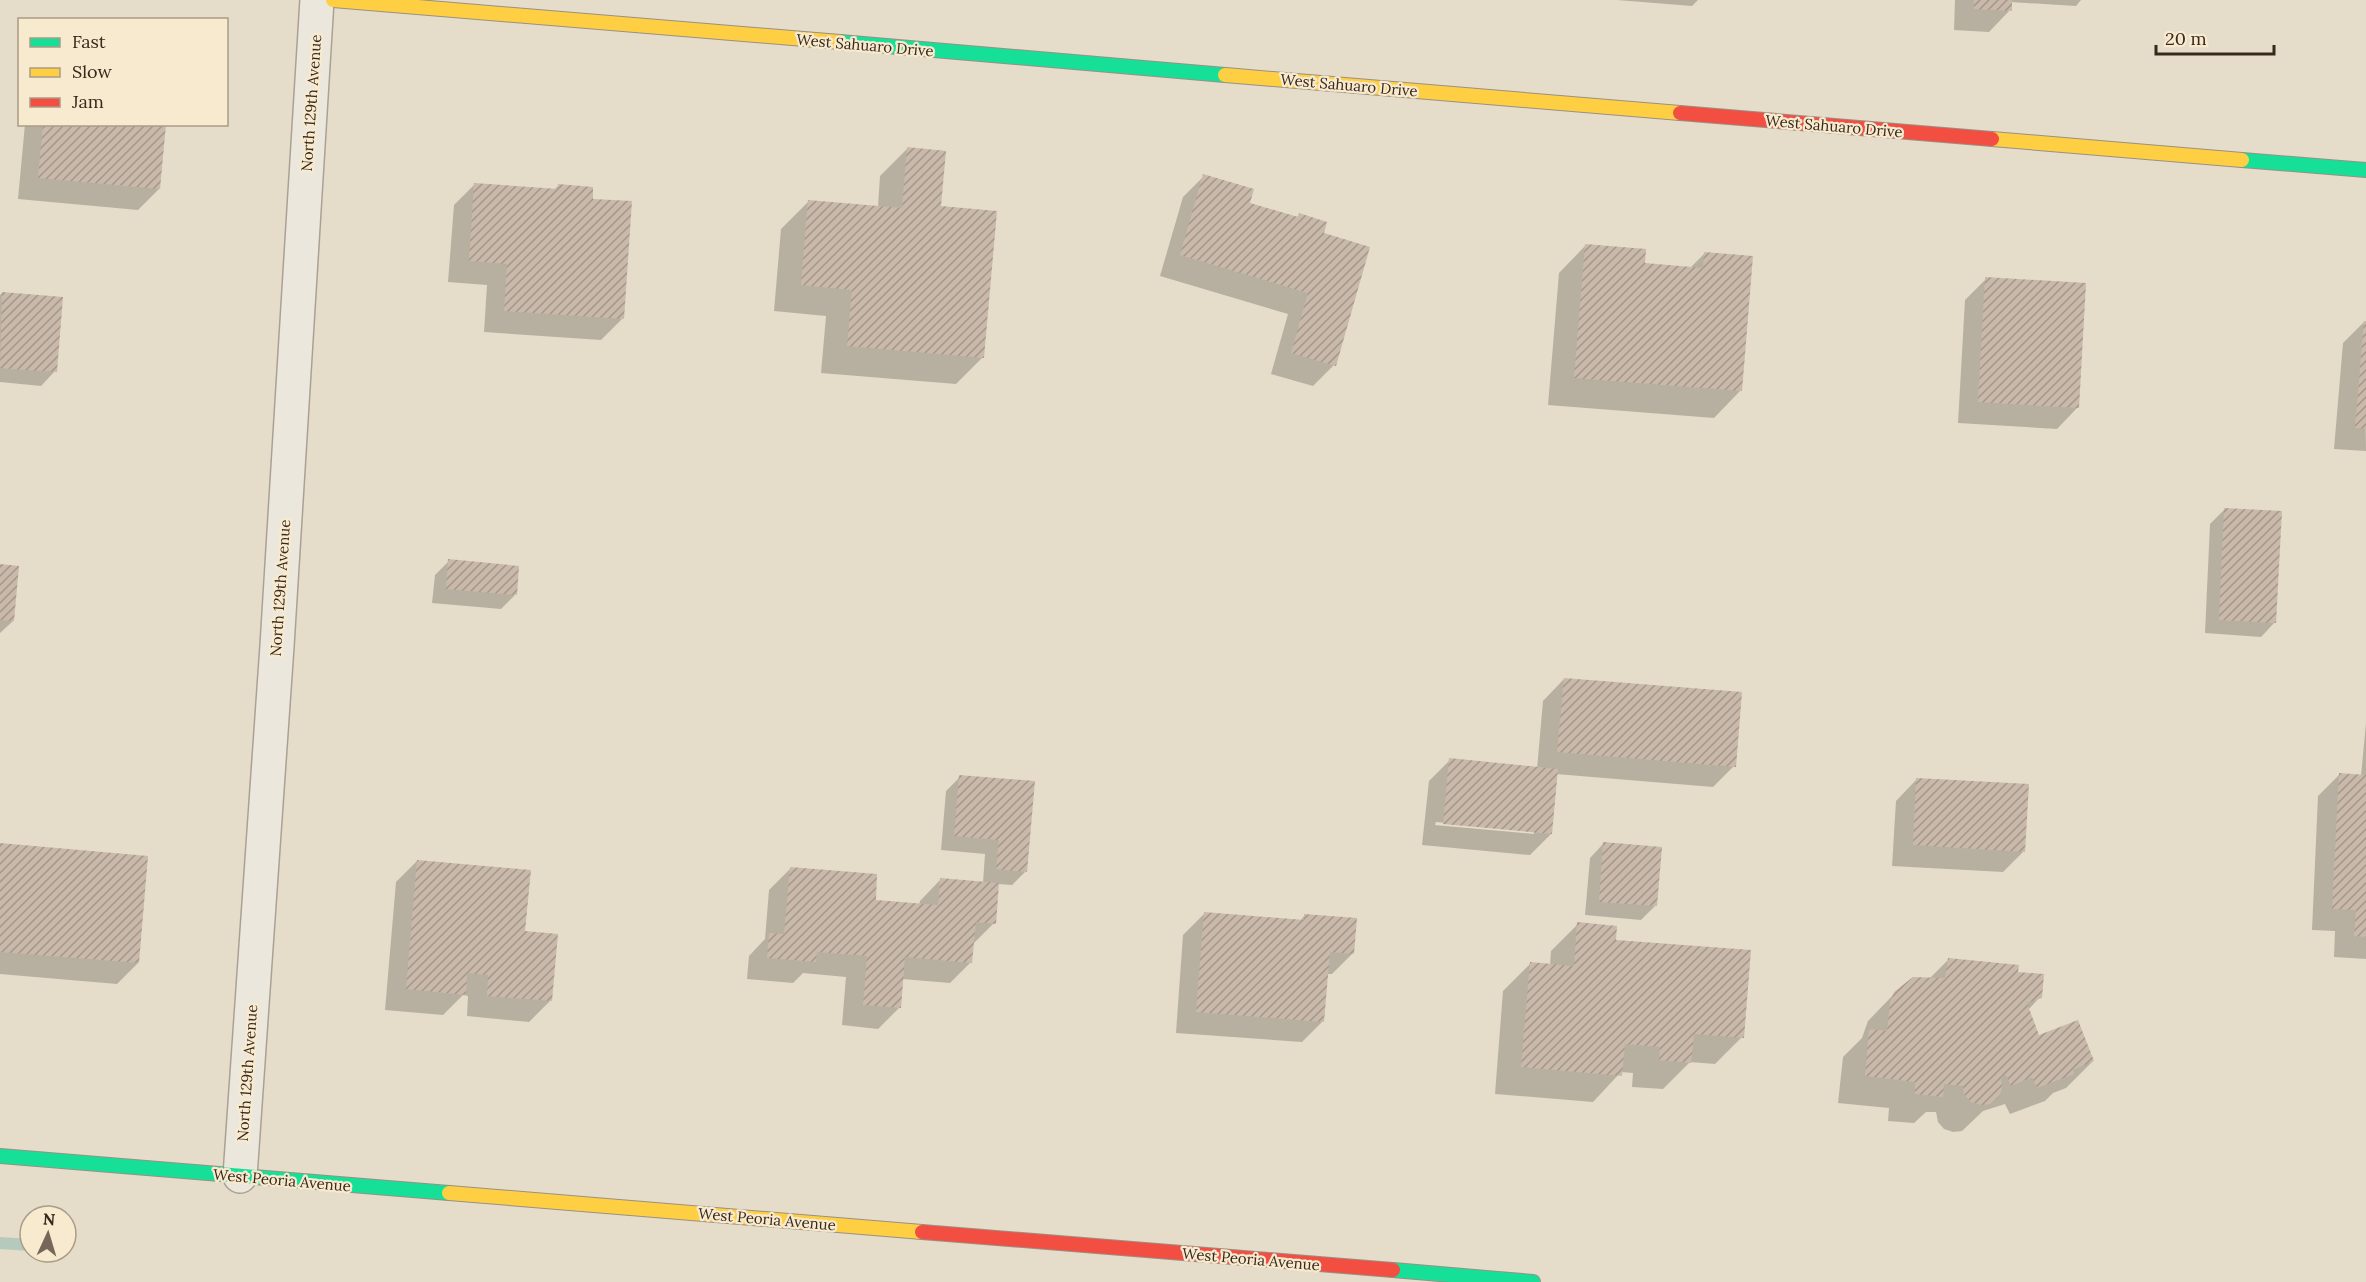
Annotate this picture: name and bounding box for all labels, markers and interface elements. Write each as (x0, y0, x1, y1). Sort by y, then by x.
legend (18, 18, 228, 126)
scale bar (2156, 18, 2274, 56)
text: 20 m (2165, 27, 2207, 50)
text: Fast (72, 30, 106, 53)
street label: West Sahuaro Drive (796, 30, 934, 60)
street label: North 129th Avenue (297, 34, 325, 172)
text: Slow (72, 60, 112, 83)
street label: West Sahuaro Drive (1280, 70, 1418, 100)
text: Jam (71, 90, 104, 113)
street label: West Sahuaro Drive (1765, 111, 1903, 141)
street label: North 129th Avenue (266, 519, 294, 657)
street label: North 129th Avenue (233, 1004, 261, 1142)
street label: West Peoria Avenue (212, 1165, 352, 1195)
north arrow (18, 1204, 78, 1264)
street label: West Peoria Avenue (697, 1204, 837, 1234)
text: N (42, 1209, 56, 1229)
street label: West Peoria Avenue (1181, 1244, 1321, 1274)

